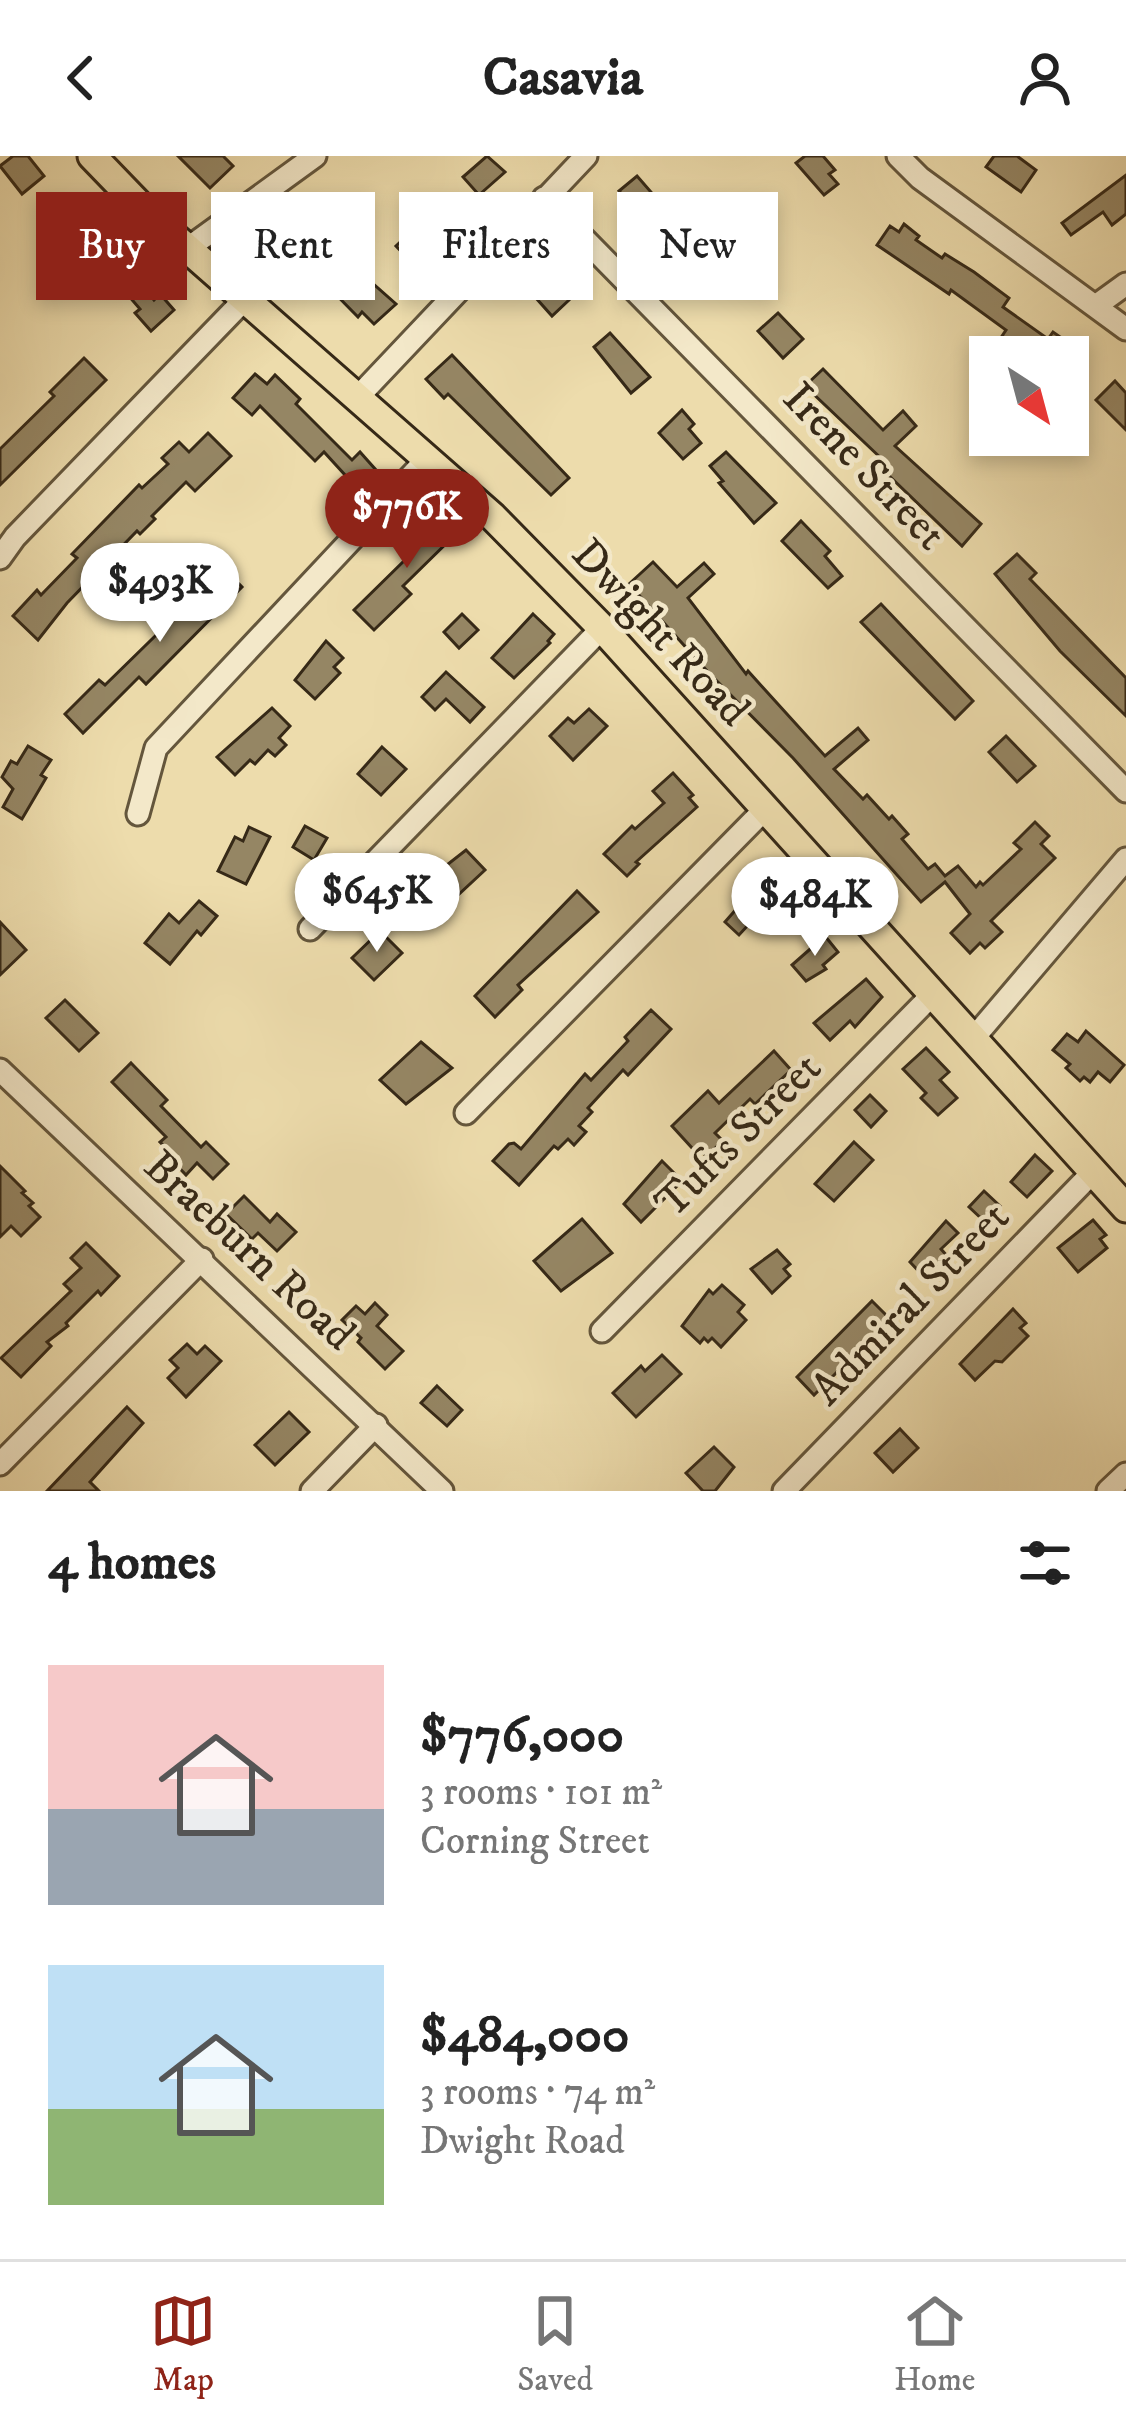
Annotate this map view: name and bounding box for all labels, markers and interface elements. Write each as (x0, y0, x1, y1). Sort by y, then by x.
icon: back (48, 45, 114, 111)
text: Casavia (483, 45, 643, 112)
icon: person (1012, 45, 1078, 111)
chip: Buy (36, 192, 187, 300)
chip: Rent (211, 192, 375, 300)
chip: Filters (399, 192, 593, 300)
chip: New (617, 192, 778, 300)
north arrow (969, 336, 1089, 456)
map controls (969, 336, 1089, 456)
street label: Irene Street (770, 371, 958, 563)
pin: $776K (323, 469, 491, 571)
text: $776K (352, 483, 462, 532)
street label: Dwight Road (559, 527, 761, 739)
pin: $493K (76, 543, 244, 645)
text: $493K (107, 557, 213, 606)
pin: $645K (293, 853, 461, 955)
pin: $484K (731, 857, 899, 959)
text: $645K (322, 867, 432, 916)
text: $484K (758, 871, 872, 920)
street label: Tufts Street (644, 1041, 834, 1231)
street label: Braeburn Road (132, 1139, 367, 1363)
street label: Admiral Street (800, 1190, 1022, 1418)
icon: filters (1012, 1530, 1078, 1596)
text: 4 homes (48, 1531, 216, 1595)
text: $776,000 (420, 1704, 624, 1768)
icon: home (144, 1713, 288, 1857)
text: 3 rooms · 101 m² (420, 1768, 662, 1817)
text: Corning Street (420, 1817, 650, 1866)
text: $484,000 (420, 2004, 629, 2068)
icon: home (144, 2013, 288, 2157)
text: 3 rooms · 74 m² (420, 2068, 655, 2117)
text: Dwight Road (420, 2117, 625, 2166)
tab: Map (150, 2288, 216, 2401)
tab: Saved (517, 2288, 593, 2401)
tab: Home (894, 2288, 976, 2401)

